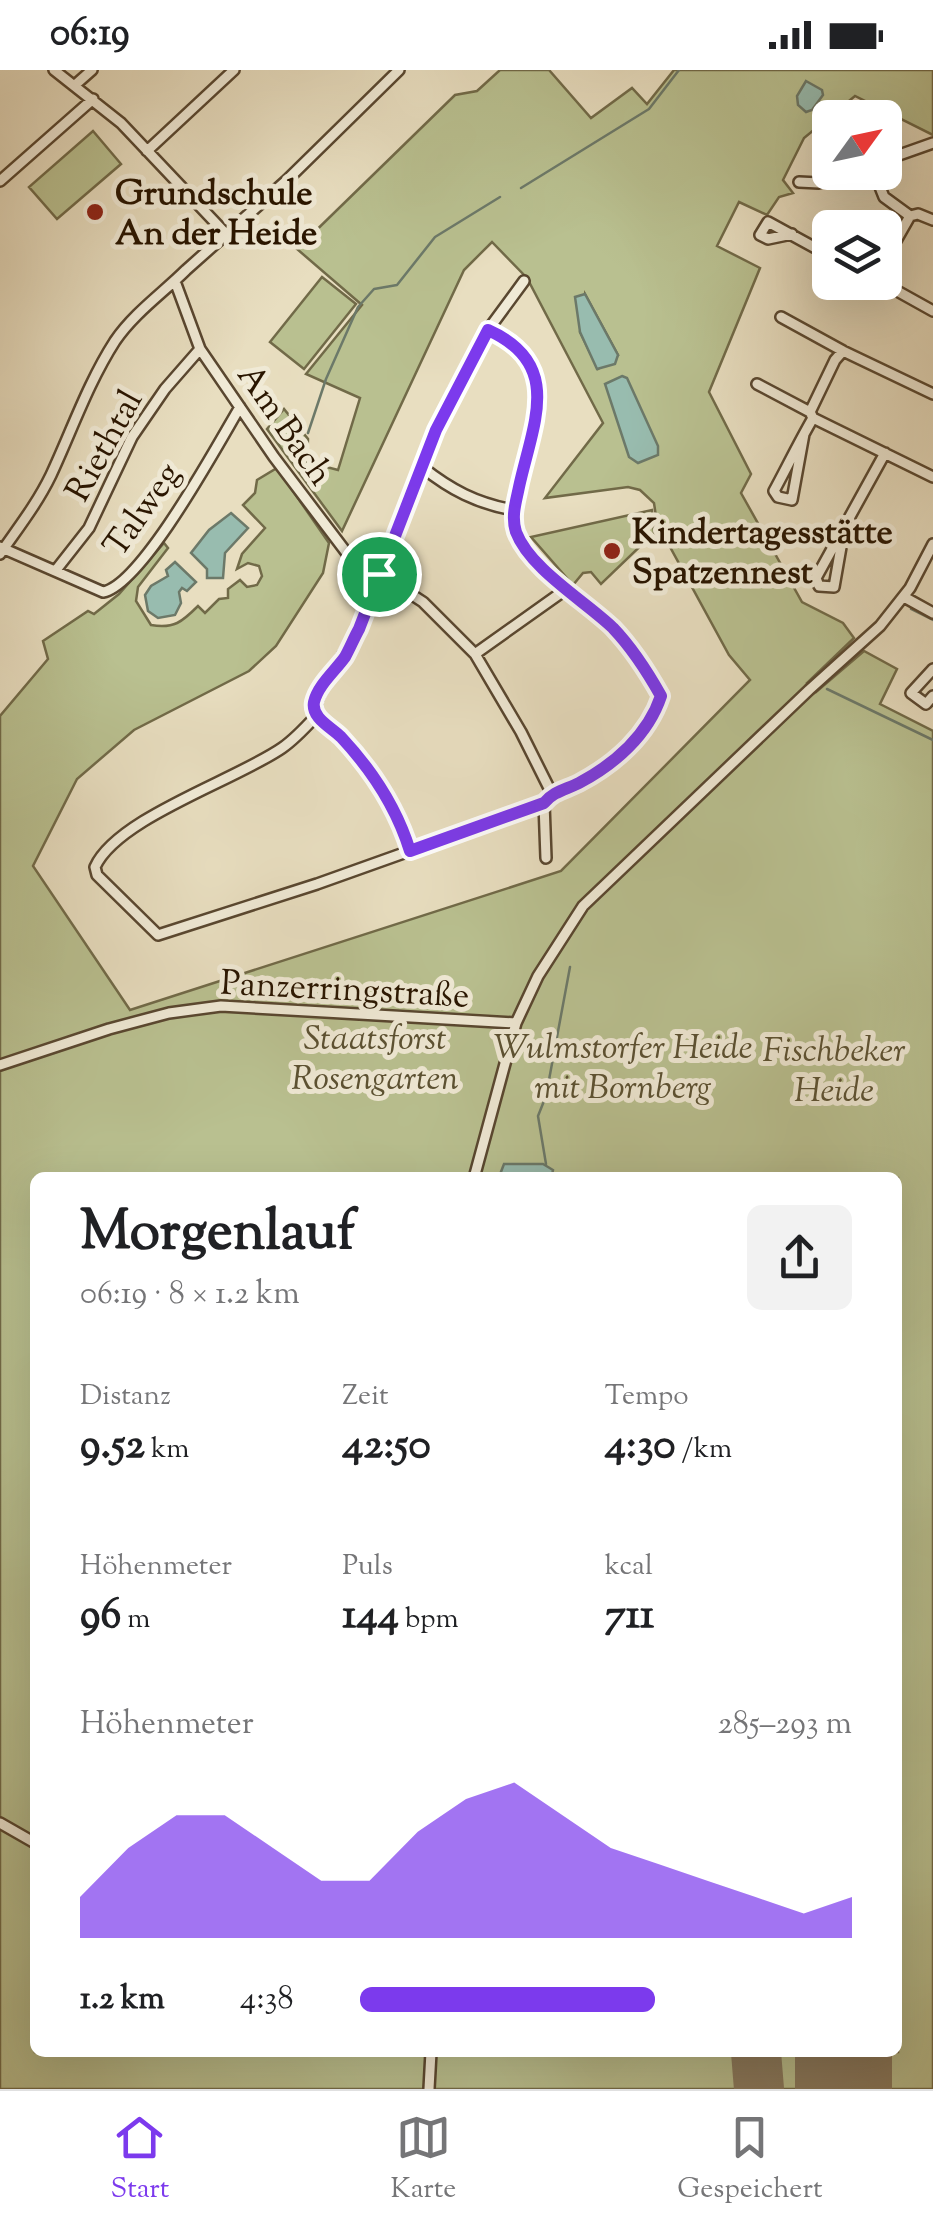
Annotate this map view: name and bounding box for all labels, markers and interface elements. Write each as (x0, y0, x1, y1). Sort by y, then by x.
text: 06:19 (50, 8, 130, 62)
north arrow (812, 100, 902, 190)
map controls (812, 100, 902, 300)
place label: Grundschule An der Heide (115, 170, 317, 261)
marker: Grundschule An der Heide (84, 201, 106, 223)
button: layers (812, 210, 902, 300)
street label: Am Bach (222, 355, 344, 497)
street label: Riethtal (54, 381, 158, 512)
street label: Talweg (93, 453, 195, 569)
place label: Kindertagesstätte Spatzennest (632, 509, 893, 600)
pin (337, 532, 422, 617)
marker: Kindertagesstätte Spatzennest (601, 540, 623, 562)
icon: arrive (352, 547, 407, 602)
street label: Panzerringstraße (219, 960, 470, 1023)
park label: Staatsforst Rosengarten (291, 1015, 459, 1106)
park label: Wulmstorfer Heide mit Bornberg (493, 1024, 753, 1115)
park label: Fischbeker Heide (762, 1027, 906, 1118)
text: Morgenlauf (80, 1195, 356, 1274)
button: share (747, 1205, 852, 1310)
text: 06:19 · 8 × 1.2 km (80, 1272, 300, 1318)
text: Distanz (80, 1377, 171, 1417)
text: Zeit (342, 1377, 389, 1417)
text: Tempo (605, 1377, 689, 1417)
text: 9.52 (80, 1417, 145, 1477)
text: 42:50 (342, 1417, 431, 1477)
text: 4:30 (605, 1417, 676, 1477)
text: km (145, 1430, 189, 1470)
text: /km (676, 1430, 732, 1470)
text: Höhenmeter (80, 1547, 232, 1587)
text: Puls (342, 1547, 393, 1587)
text: kcal (605, 1547, 653, 1587)
text: 96 (80, 1587, 121, 1647)
text: 144 (342, 1587, 399, 1647)
text: 711 (605, 1587, 654, 1647)
text: m (121, 1600, 150, 1640)
text: bpm (399, 1600, 459, 1640)
text: Höhenmeter (80, 1702, 254, 1748)
text: 285–293 m (718, 1702, 852, 1748)
text: 1.2 km (80, 1977, 165, 2023)
text: 4:38 (240, 1977, 293, 2023)
tab: Start (111, 2110, 169, 2210)
tab: Karte (390, 2110, 456, 2210)
tab: Gespeichert (677, 2110, 822, 2210)

